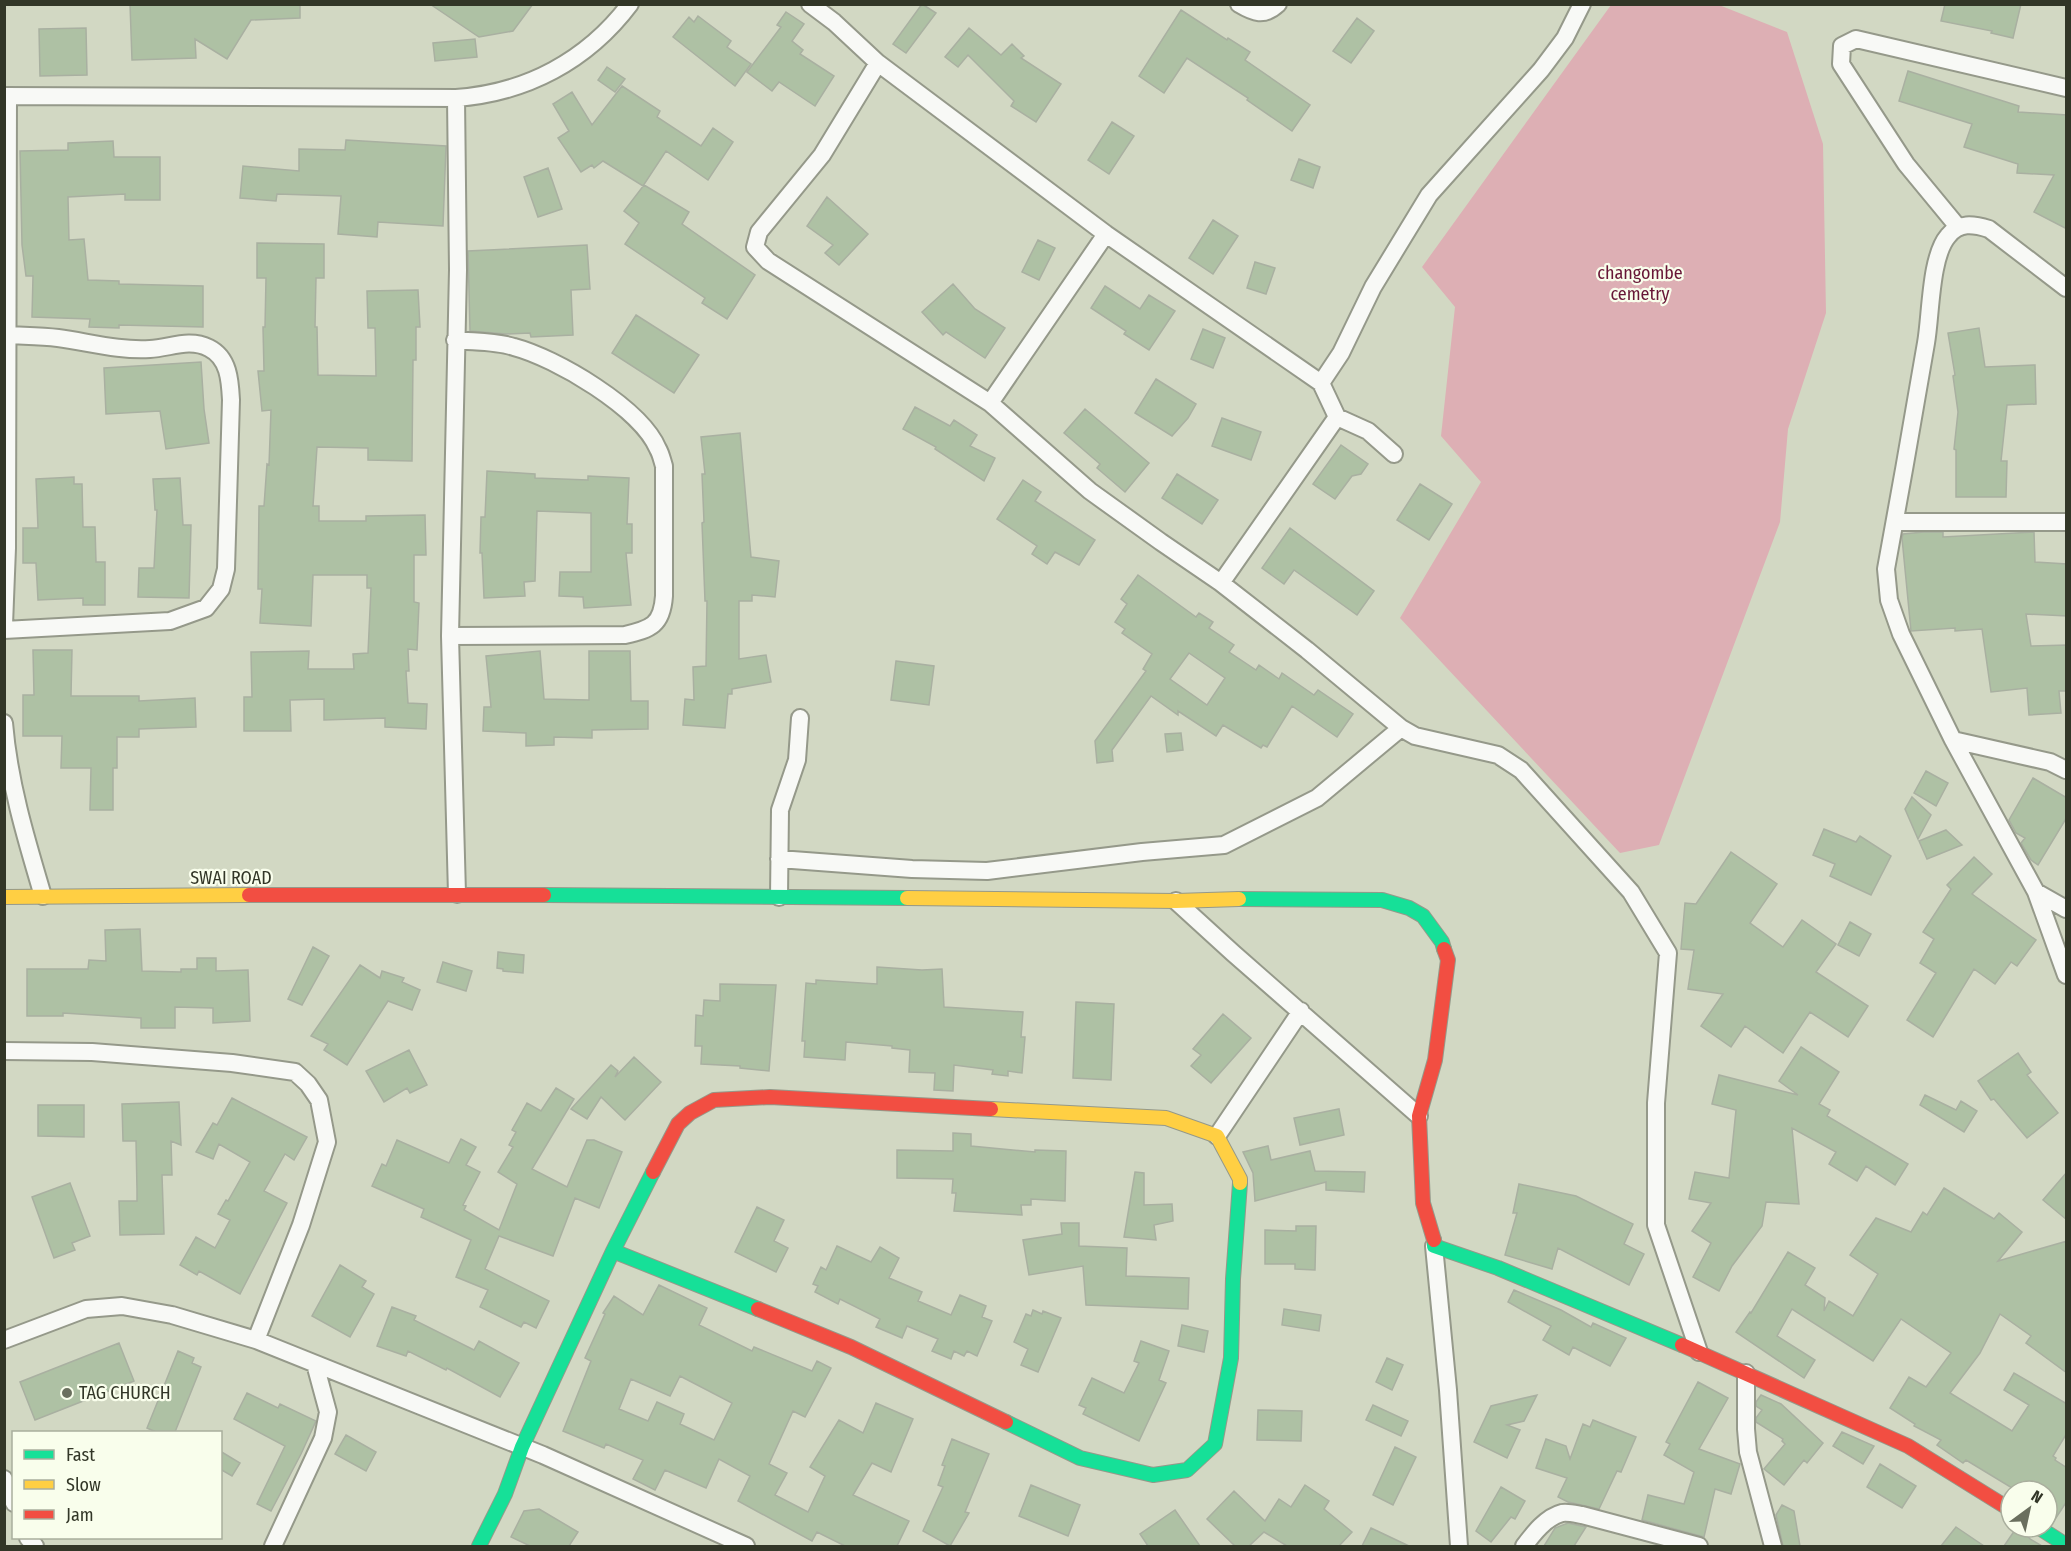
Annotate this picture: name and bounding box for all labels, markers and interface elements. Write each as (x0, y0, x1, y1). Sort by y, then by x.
park label: changombe cemetry (1597, 262, 1683, 305)
street label: SWAI ROAD (190, 867, 272, 889)
place label: TAG CHURCH (79, 1382, 171, 1404)
marker: TAG CHURCH (60, 1386, 74, 1400)
legend (12, 1431, 222, 1539)
text: Fast (66, 1444, 95, 1466)
text: Slow (66, 1474, 101, 1496)
north arrow (1999, 1479, 2059, 1539)
text: N (2028, 1486, 2046, 1507)
text: Jam (66, 1504, 94, 1526)

